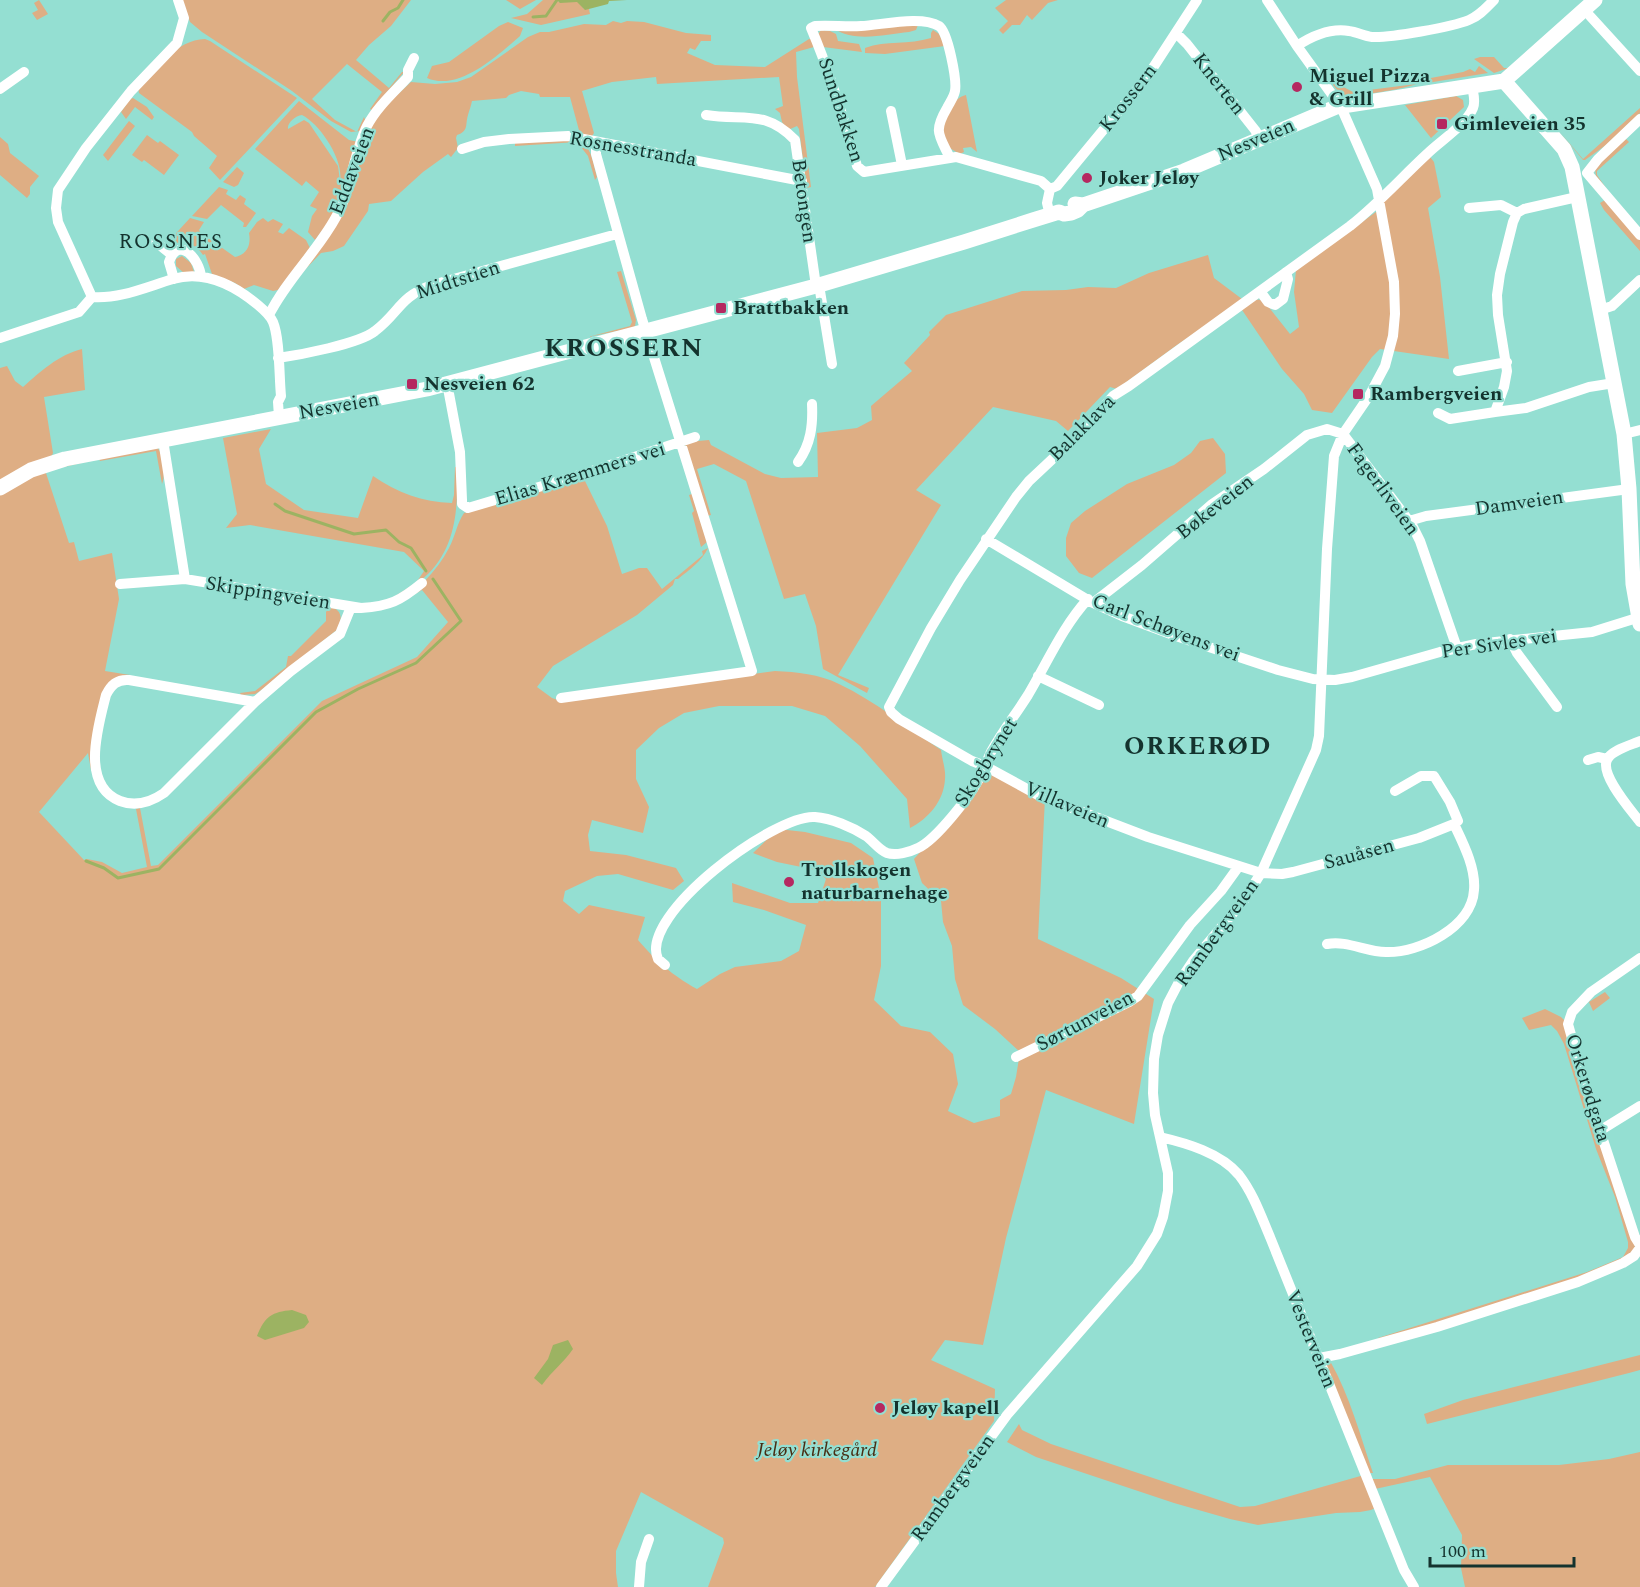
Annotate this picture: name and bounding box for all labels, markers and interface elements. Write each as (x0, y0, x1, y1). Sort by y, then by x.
street label: Knerten (1185, 46, 1253, 122)
street label: Sundbakken (810, 54, 872, 166)
street label: Krossern (1092, 57, 1164, 139)
place label: Miguel Pizza & Grill (1309, 61, 1431, 114)
marker: Miguel Pizza & Grill (1290, 80, 1304, 94)
place label: Gimleveien 35 (1454, 109, 1586, 139)
street label: Nesveien (1213, 110, 1299, 170)
marker: Gimleveien 35 (1435, 117, 1449, 131)
street label: Eddaveien (322, 123, 382, 219)
street label: Rosnesstranda (567, 123, 699, 175)
street label: Betongen (783, 157, 825, 245)
place label: Joker Jeløy (1099, 163, 1200, 193)
marker: Joker Jeløy (1080, 171, 1094, 185)
district label: ROSSNES (118, 226, 224, 258)
street label: Midtstien (412, 252, 504, 308)
place label: Brattbakken (733, 293, 849, 323)
marker: Brattbakken (714, 301, 728, 315)
district label: KROSSERN (544, 328, 704, 368)
place label: Nesveien 62 (424, 369, 535, 399)
marker: Nesveien 62 (405, 377, 419, 391)
place label: Rambergveien (1370, 379, 1502, 409)
street label: Nesveien (296, 384, 382, 428)
street label: Balaklava (1042, 387, 1123, 468)
marker: Rambergveien (1351, 387, 1365, 401)
street label: Elias Kræmmers vei (491, 434, 669, 514)
street label: Fagerliveien (1339, 436, 1427, 542)
street label: Bøkeveien (1170, 467, 1260, 547)
street label: Damveien (1473, 482, 1565, 524)
street label: Skippingveien (203, 568, 333, 618)
street label: Carl Schøyens vei (1088, 586, 1244, 670)
street label: Per Sivles vei (1439, 621, 1559, 667)
street label: Skogbrynet (947, 712, 1025, 812)
district label: ORKERØD (1124, 726, 1272, 766)
street label: Villaveien (1020, 774, 1114, 836)
street label: Sauåsen (1320, 830, 1398, 878)
place label: Trollskogen naturbarnehage (801, 855, 948, 908)
street label: Rambergveien (1168, 873, 1266, 993)
marker: Trollskogen naturbarnehage (782, 875, 796, 889)
street label: Sørtunveien (1031, 983, 1139, 1059)
street label: Orkerødgata (1557, 1030, 1619, 1146)
street label: Vesterveien (1278, 1285, 1344, 1393)
place label: Jeløy kapell (892, 1393, 1000, 1423)
marker: Jeløy kapell (873, 1401, 887, 1415)
street label: Rambergveien (904, 1428, 1002, 1548)
park label: Jeløy kirkegård (755, 1435, 877, 1465)
scale bar (1430, 1530, 1574, 1568)
text: 100 m (1439, 1538, 1486, 1565)

